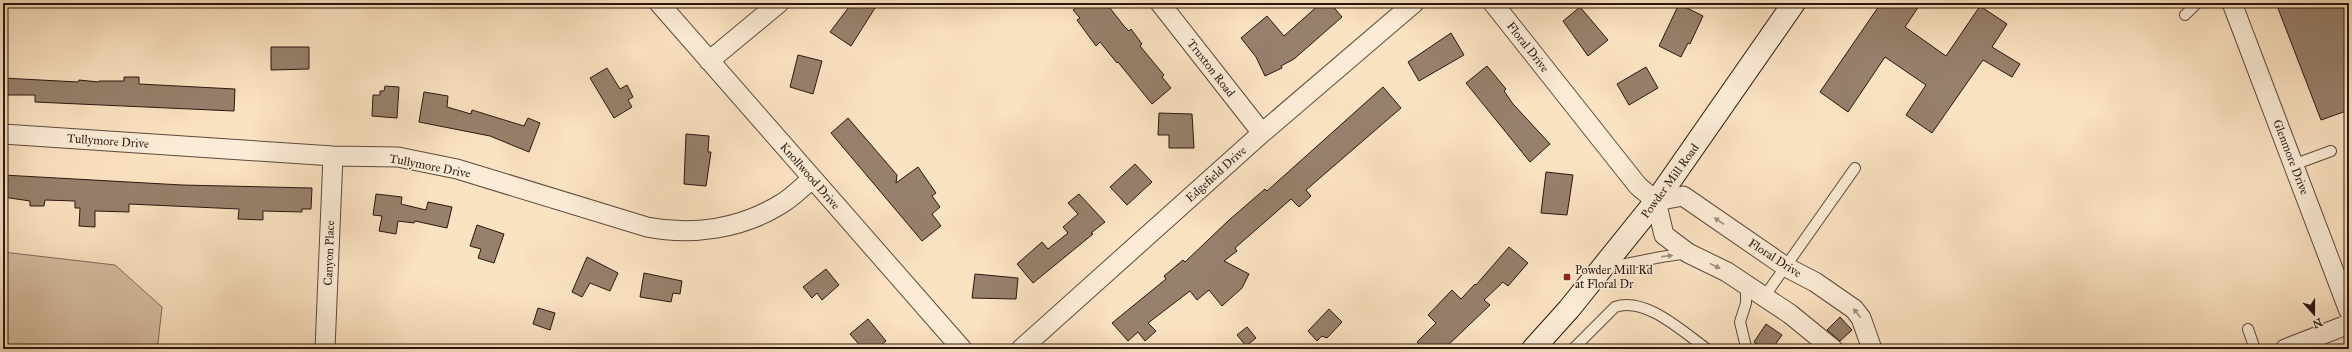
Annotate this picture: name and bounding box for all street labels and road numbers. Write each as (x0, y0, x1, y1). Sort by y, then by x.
street label: Floral Drive (1504, 19, 1552, 75)
street label: Truxton Road (1184, 36, 1238, 100)
street label: Glenmore Drive (2270, 117, 2312, 197)
street label: Tullymore Drive (66, 131, 150, 151)
street label: Knollwood Drive (777, 140, 843, 212)
street label: Powder Mill Road (1638, 141, 1702, 221)
street label: Edgefield Drive (1183, 143, 1250, 206)
street label: Tullymore Drive (388, 151, 472, 181)
street label: Canyon Place (321, 220, 337, 286)
street label: Floral Drive (1746, 236, 1804, 280)

